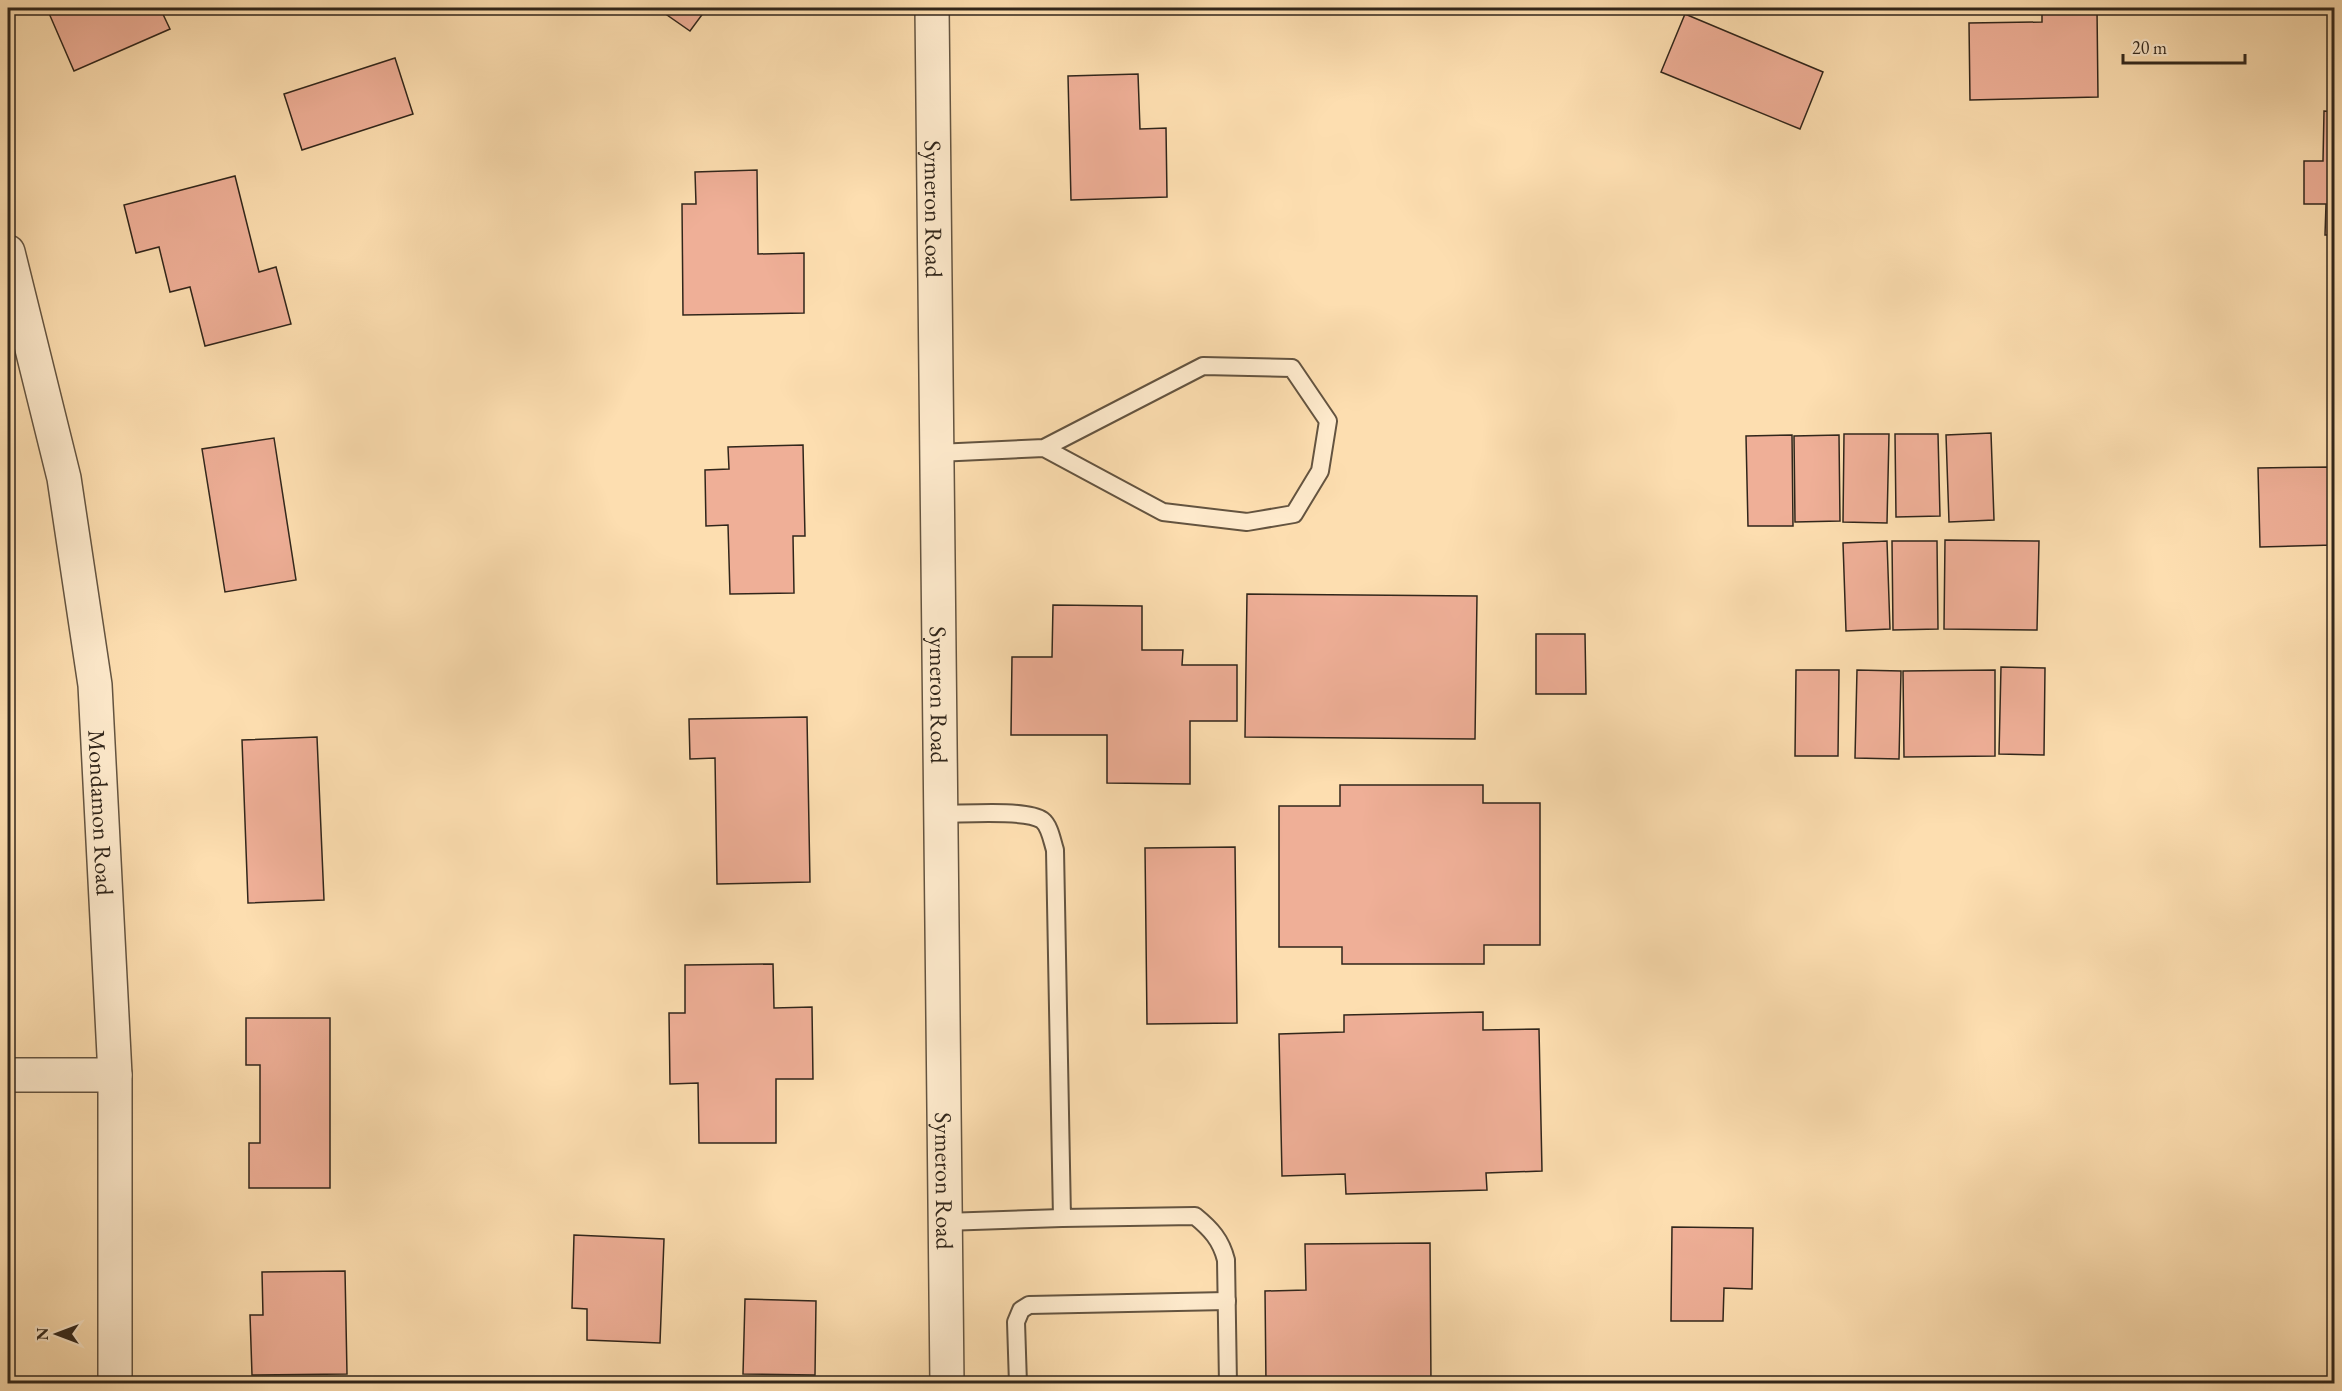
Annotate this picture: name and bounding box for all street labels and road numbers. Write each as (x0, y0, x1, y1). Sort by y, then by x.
street label: Symeron Road (918, 140, 950, 279)
street label: Symeron Road (923, 626, 956, 765)
street label: Mondamon Road (82, 729, 121, 897)
street label: Symeron Road (929, 1112, 961, 1251)

